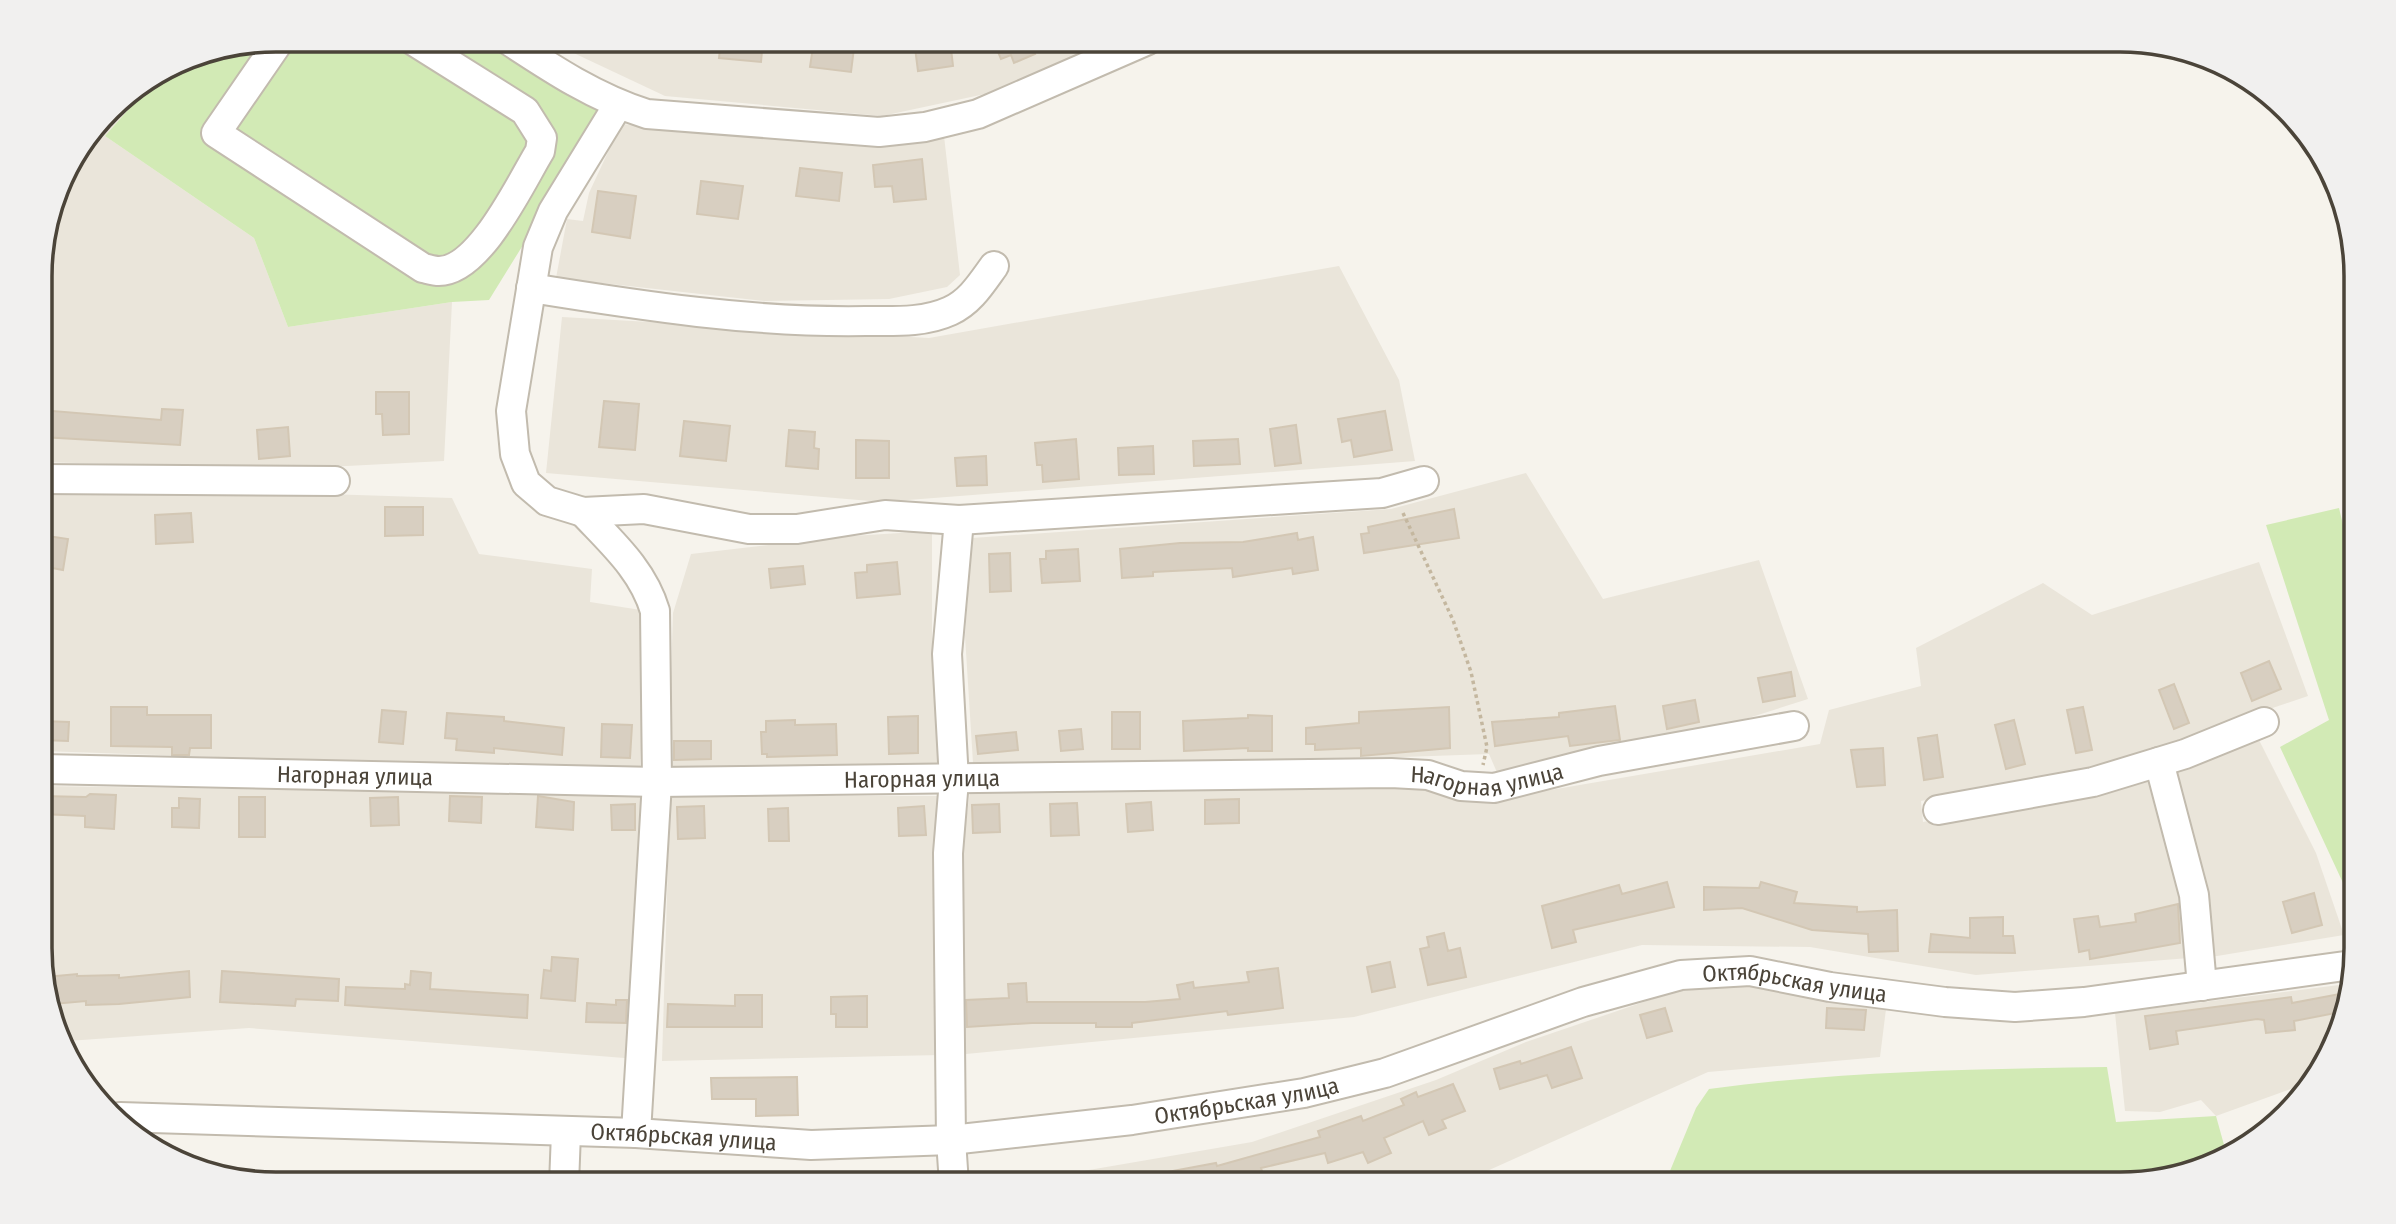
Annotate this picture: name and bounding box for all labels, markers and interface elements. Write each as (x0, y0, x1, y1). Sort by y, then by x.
street label: Нагорная улица (1410, 757, 1566, 802)
street label: Нагорная улица (277, 760, 433, 791)
street label: Нагорная улица (844, 764, 1000, 794)
street label: Октябрьская улица (1702, 957, 1888, 1008)
street label: Октябрьская улица (1152, 1071, 1342, 1130)
street label: Октябрьская улица (590, 1118, 778, 1157)

